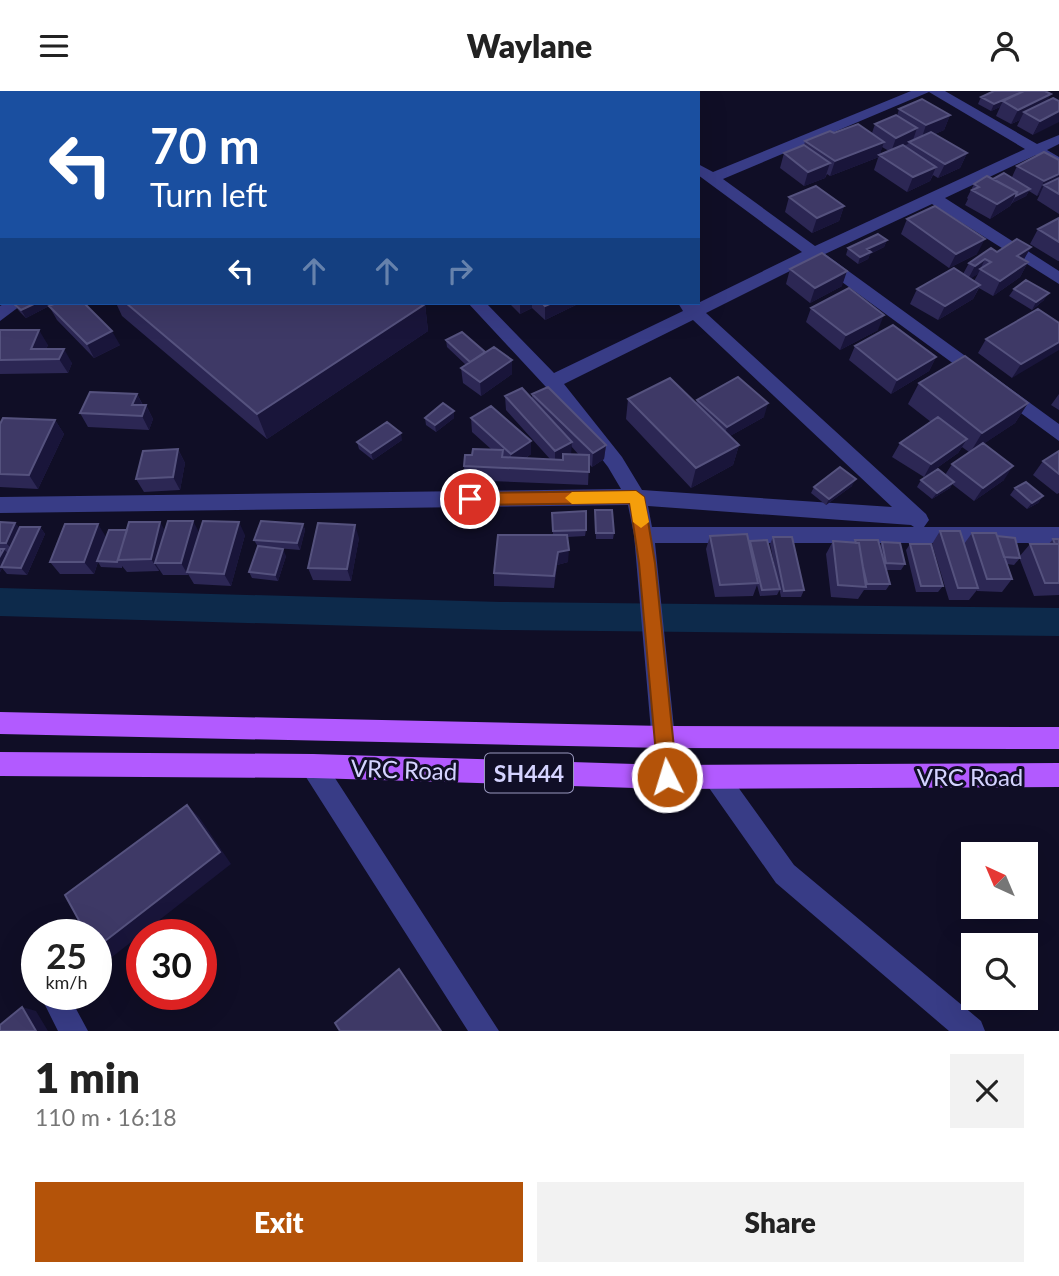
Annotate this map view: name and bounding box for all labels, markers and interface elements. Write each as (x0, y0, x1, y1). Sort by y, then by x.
text: Waylane (467, 26, 592, 65)
icon: menu (35, 27, 73, 65)
icon: person (986, 27, 1024, 65)
text: 70 m (150, 116, 260, 174)
icon: left (35, 119, 126, 210)
text: Turn left (150, 175, 267, 214)
icon: left (222, 252, 260, 290)
icon: ahead (295, 252, 333, 290)
icon: ahead (368, 252, 406, 290)
icon: right (441, 252, 479, 290)
pin (440, 469, 500, 529)
icon: arrive (451, 480, 489, 518)
position arrow (630, 740, 704, 814)
street label: VRC Road (350, 753, 458, 785)
road number: SH444 (485, 753, 573, 793)
street label: VRC Road (917, 762, 1023, 791)
north arrow (961, 842, 1038, 919)
map controls (961, 842, 1038, 1010)
speed limit sign: 30 (126, 919, 217, 1010)
button: search (961, 933, 1038, 1010)
text: 25 (46, 934, 87, 976)
text: km/h (45, 971, 88, 993)
text: 1 min (35, 1052, 140, 1102)
button: close (950, 1054, 1024, 1128)
text: 110 m · 16:18 (35, 1103, 177, 1131)
button: Exit (35, 1182, 523, 1262)
button: Share (537, 1182, 1024, 1262)

